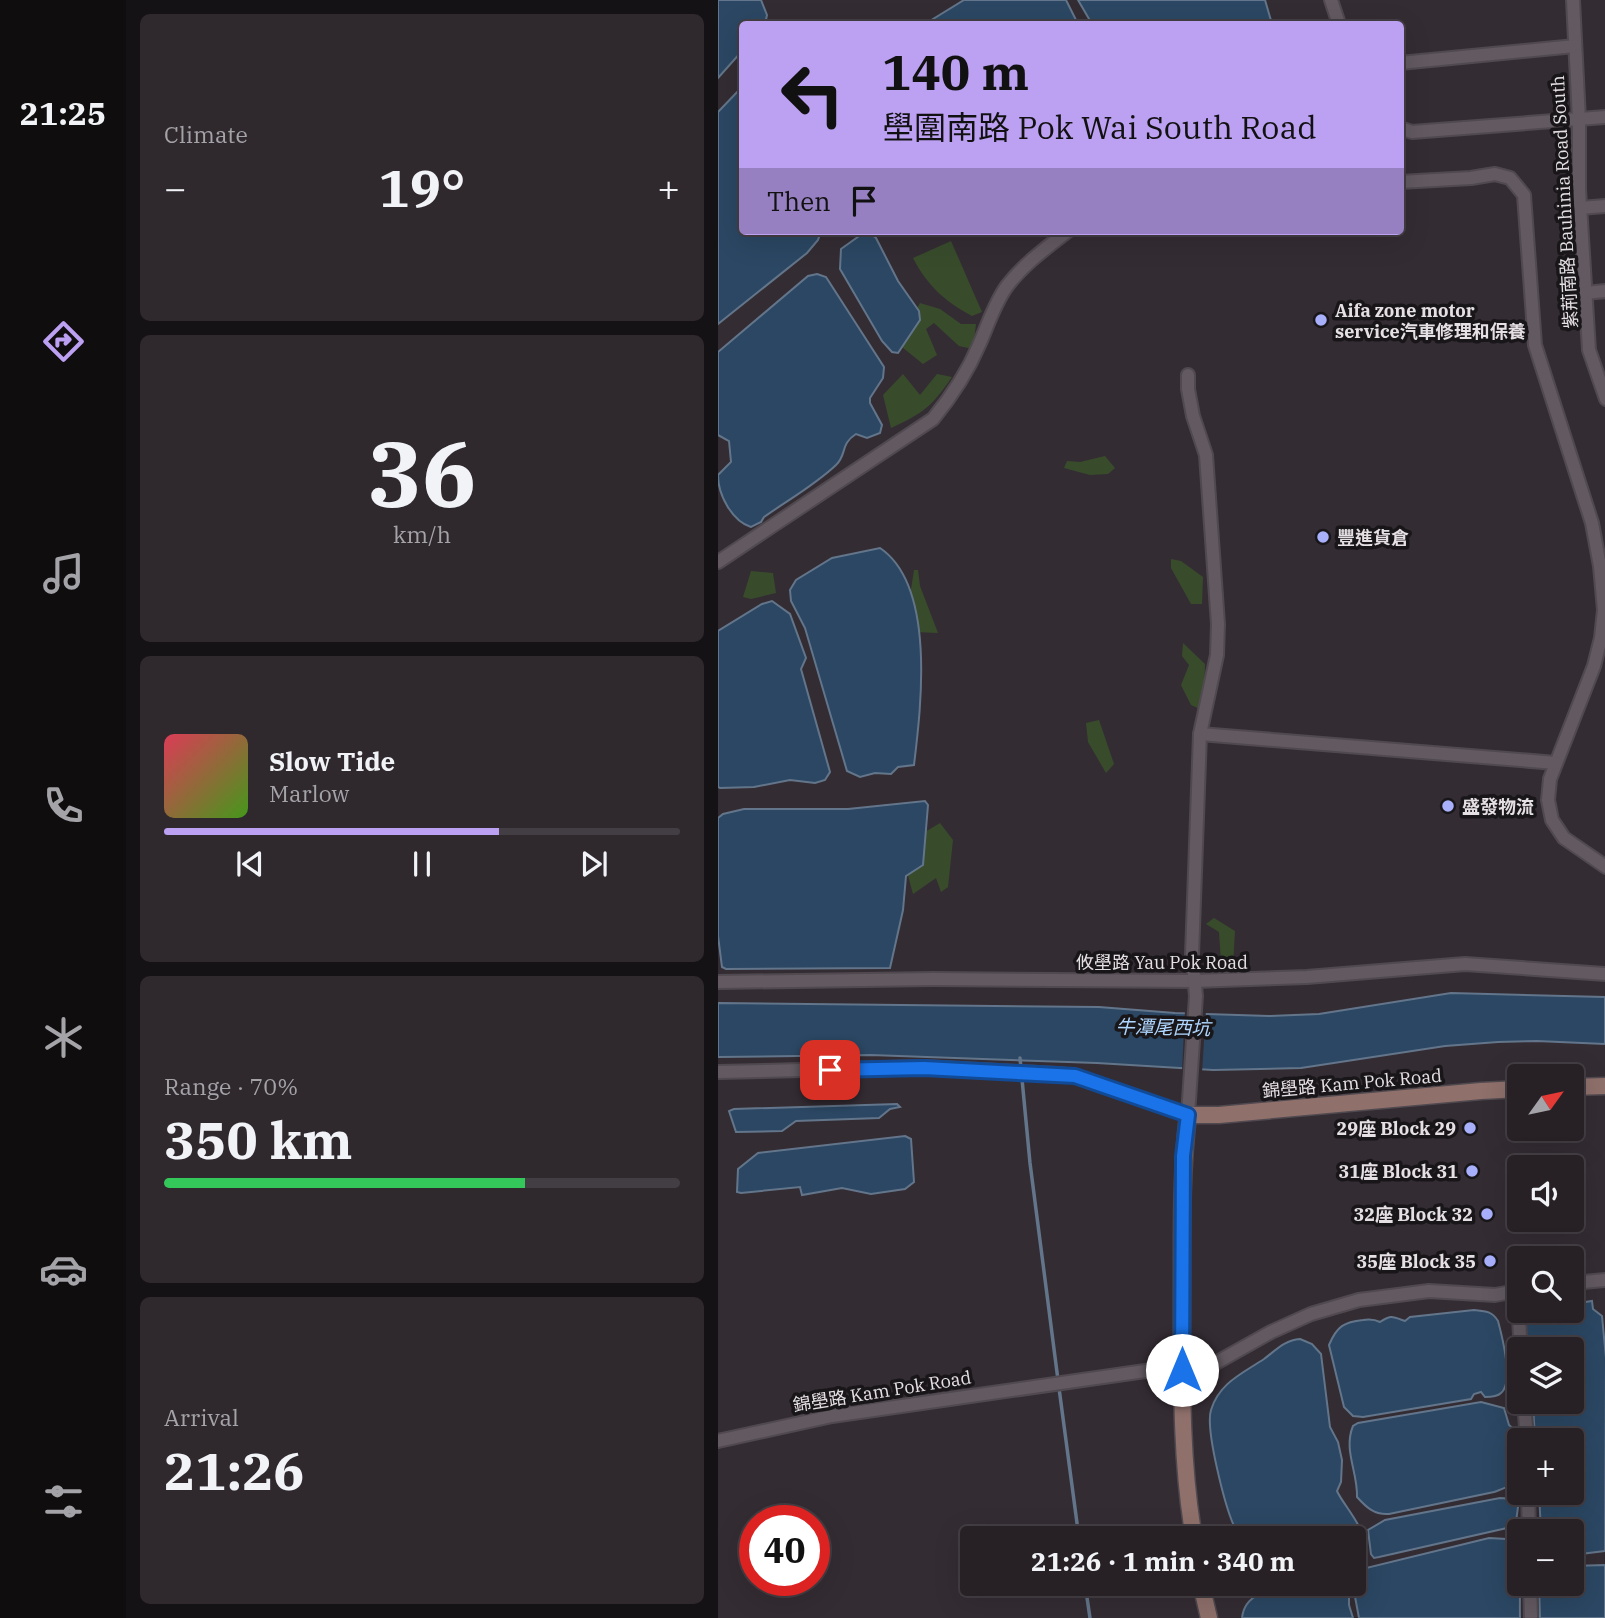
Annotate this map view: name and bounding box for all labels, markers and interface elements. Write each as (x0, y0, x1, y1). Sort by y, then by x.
text: 140 m (882, 40, 1029, 103)
icon: left (767, 49, 858, 140)
street label: 紫荊南路 Bauhinia Road South (1546, 75, 1582, 329)
text: 21:25 (20, 92, 106, 134)
text: 壆圍南路 Pok Wai South Road (882, 106, 1317, 148)
text: Climate (164, 119, 248, 149)
text: 19° (379, 154, 465, 221)
text: − (164, 163, 187, 212)
text: + (657, 163, 680, 212)
icon: arrive (845, 182, 883, 220)
text: Then (767, 184, 831, 218)
place label: Aifa zone motor service汽車修理和保養 (1335, 299, 1526, 343)
marker: Aifa zone motor service汽車修理和保養 (1313, 312, 1329, 328)
icon: directions (39, 317, 88, 366)
text: 36 (367, 414, 477, 532)
text: km/h (393, 519, 451, 549)
place label: 豐進貨倉 (1337, 526, 1409, 549)
marker: 豐進貨倉 (1315, 529, 1331, 545)
icon: music (39, 549, 88, 598)
text: Slow Tide (269, 744, 395, 778)
text: Marlow (269, 778, 349, 808)
icon: phone (39, 781, 88, 830)
place label: 盛發物流 (1462, 795, 1534, 818)
marker: 盛發物流 (1440, 798, 1456, 814)
icon: previous (231, 845, 269, 883)
icon: pause (403, 845, 441, 883)
icon: next (575, 845, 613, 883)
street label: 攸壆路 Yau Pok Road (1076, 951, 1248, 974)
icon: climate (39, 1013, 88, 1062)
water label: 牛潭尾西坑 (1115, 1014, 1214, 1040)
pin (800, 1040, 860, 1100)
icon: arrive (811, 1051, 849, 1089)
street label: 錦壆路 Kam Pok Road (1261, 1064, 1443, 1102)
north arrow (1507, 1064, 1584, 1141)
map controls (1507, 1064, 1584, 1596)
text: Range · 70% (164, 1071, 298, 1101)
text: 350 km (164, 1106, 353, 1173)
place label: 29座 Block 29 (1336, 1117, 1456, 1140)
marker: 29座 Block 29 (1462, 1120, 1478, 1136)
button: sound (1507, 1155, 1584, 1232)
place label: 31座 Block 31 (1338, 1160, 1458, 1183)
marker: 31座 Block 31 (1464, 1163, 1480, 1179)
place label: 32座 Block 32 (1353, 1203, 1473, 1226)
marker: 32座 Block 32 (1479, 1206, 1495, 1222)
icon: car (39, 1245, 88, 1294)
button: search (1507, 1246, 1584, 1323)
place label: 35座 Block 35 (1356, 1250, 1476, 1273)
marker: 35座 Block 35 (1482, 1253, 1498, 1269)
position arrow (1145, 1333, 1219, 1407)
button: layers (1507, 1337, 1584, 1414)
street label: 錦壆路 Kam Pok Road (791, 1366, 973, 1416)
text: Arrival (164, 1402, 239, 1432)
button: + (1507, 1428, 1584, 1505)
text: 21:26 (164, 1437, 305, 1504)
icon: filters (39, 1477, 88, 1526)
speed limit sign: 40 (739, 1505, 830, 1596)
button: − (1507, 1519, 1584, 1596)
text: 21:26 · 1 min · 340 m (1031, 1544, 1295, 1578)

